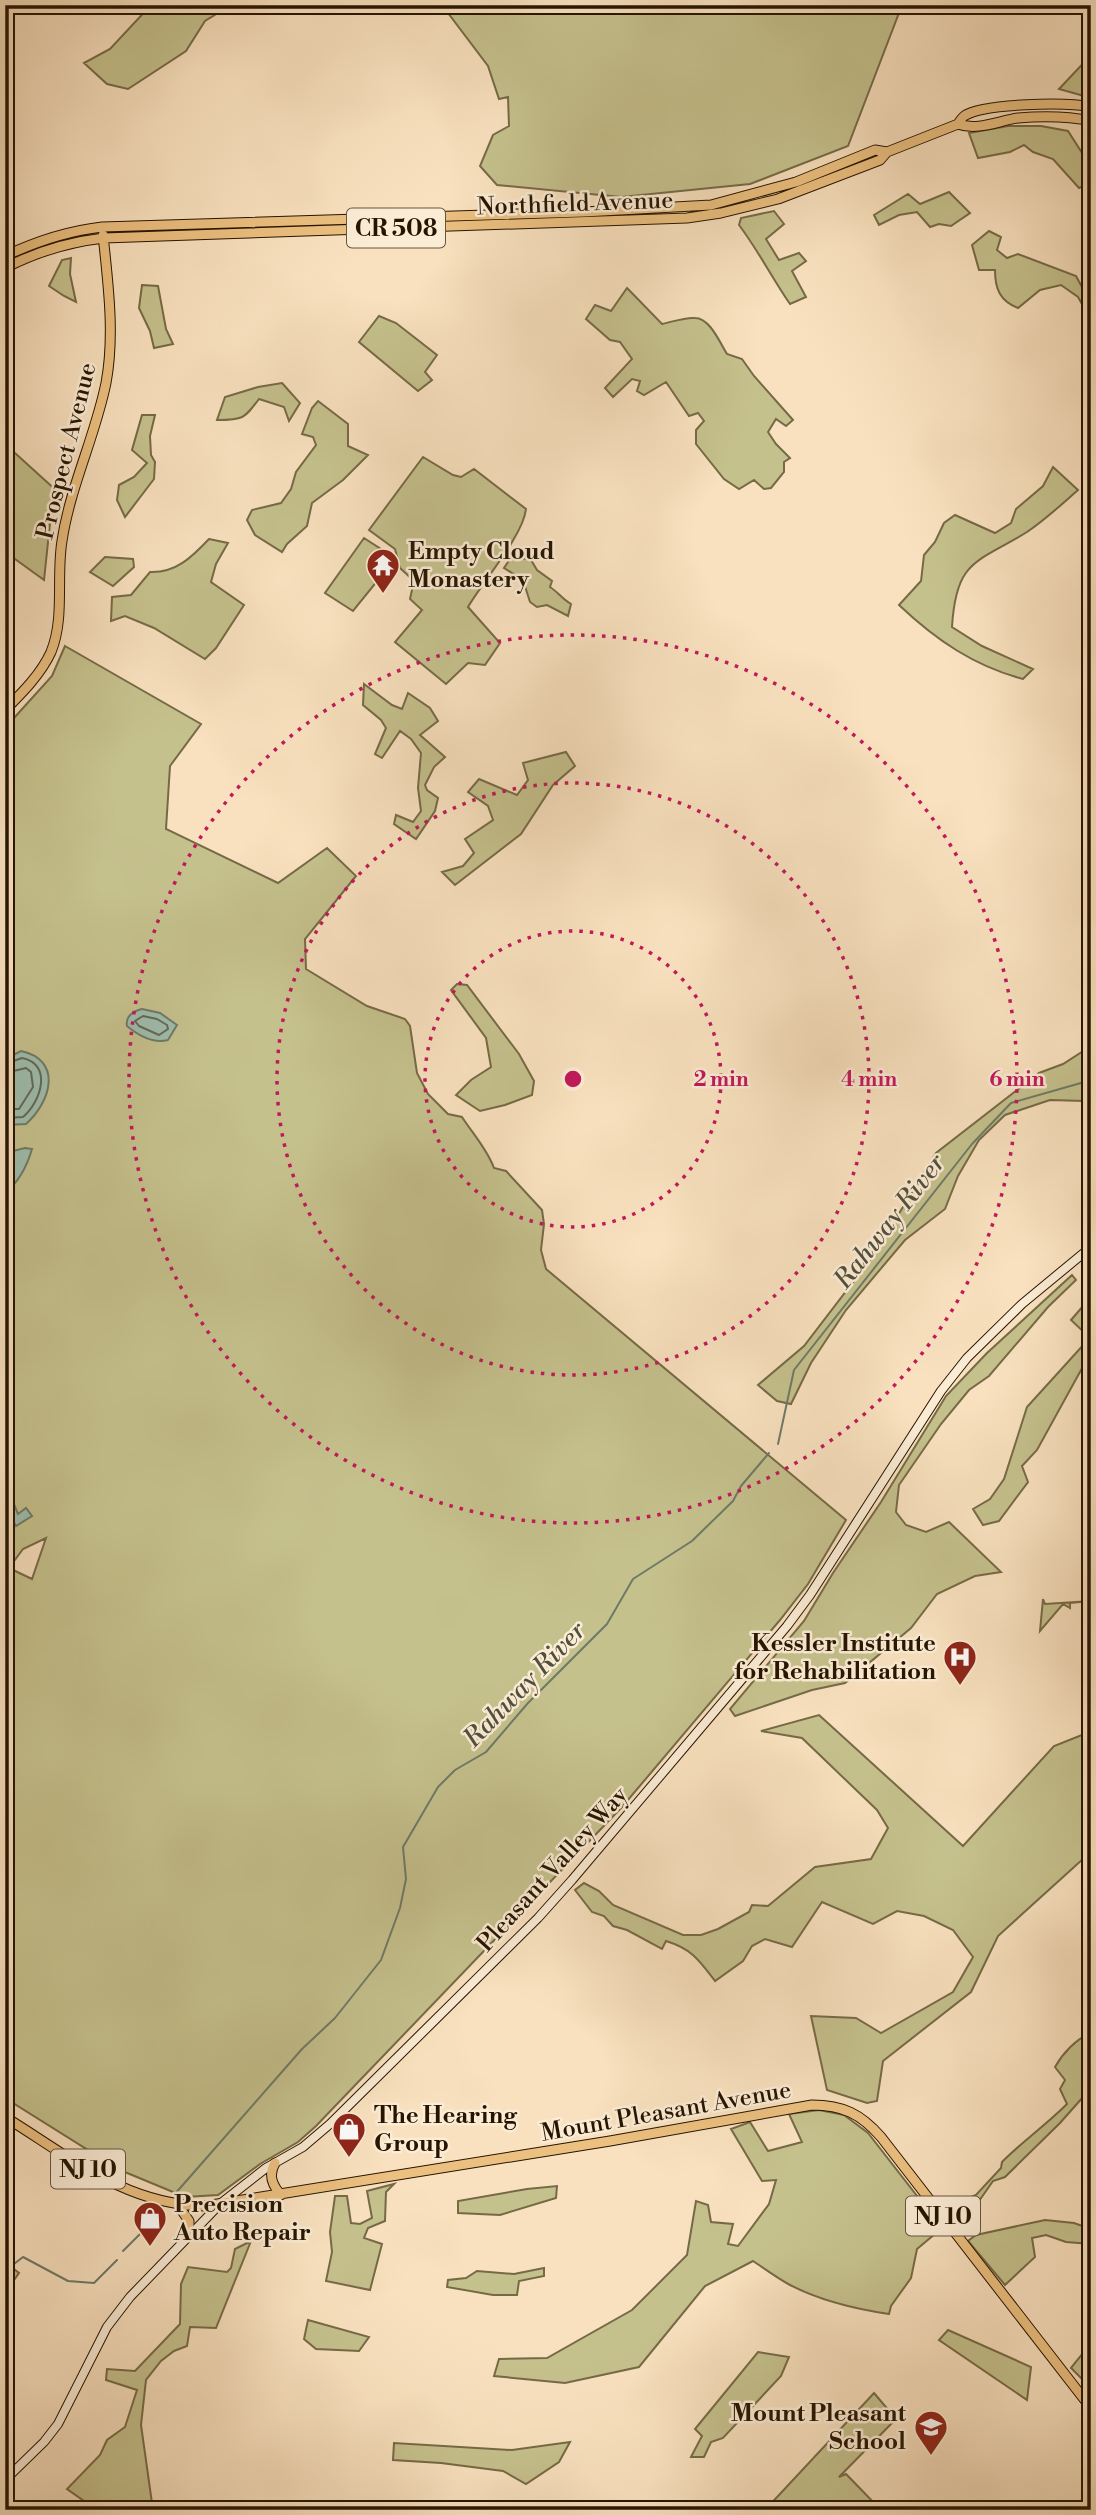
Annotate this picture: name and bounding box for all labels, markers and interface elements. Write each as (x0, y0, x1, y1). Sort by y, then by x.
street label: Northfield Avenue (476, 186, 674, 222)
road number: CR 508 (347, 208, 445, 247)
street label: Prospect Avenue (31, 360, 103, 543)
place label: Empty Cloud Monastery (408, 537, 555, 595)
temple icon: Empty Cloud Monastery (364, 546, 402, 595)
centre of rings (561, 1067, 585, 1091)
text: 2 min (693, 1067, 749, 1093)
text: 4 min (841, 1067, 897, 1093)
text: 6 min (989, 1067, 1045, 1093)
water label: Rahway River (826, 1147, 953, 1296)
water label: Rahway River (456, 1614, 593, 1755)
place label: Kessler Institute for Rehabilitation (734, 1629, 936, 1687)
hospital icon: Kessler Institute for Rehabilitation (941, 1638, 979, 1687)
street label: Pleasant Valley Way (471, 1781, 635, 1959)
street label: Mount Pleasant Avenue (539, 2075, 794, 2149)
place label: The Hearing Group (374, 2101, 518, 2159)
shop icon: The Hearing Group (330, 2110, 368, 2159)
road number: NJ 10 (51, 2150, 125, 2188)
place label: Precision Auto Repair (173, 2190, 311, 2248)
road number: NJ 10 (906, 2196, 980, 2236)
shop icon: Precision Auto Repair (131, 2199, 169, 2248)
place label: Mount Pleasant School (731, 2399, 907, 2457)
school or university icon: Mount Pleasant School (912, 2408, 950, 2457)

